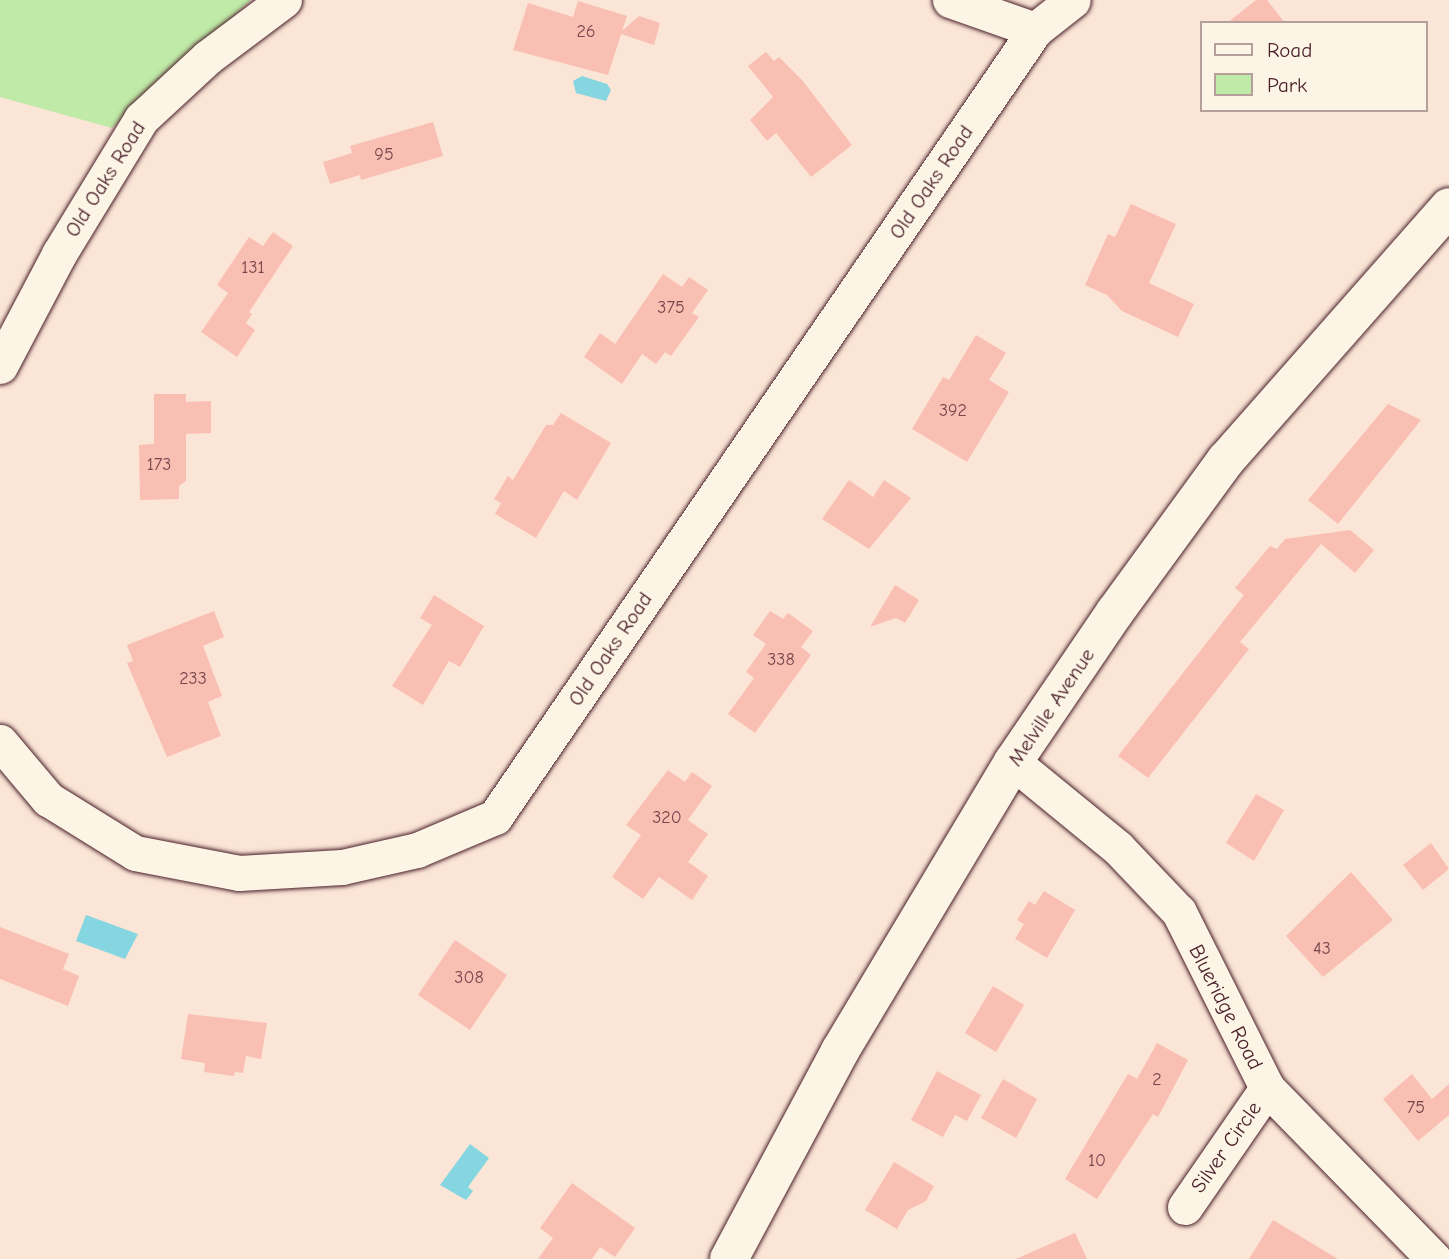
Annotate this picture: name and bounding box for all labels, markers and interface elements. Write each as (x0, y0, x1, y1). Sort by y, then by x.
house number: 26 (576, 21, 596, 43)
legend (1200, 21, 1428, 112)
text: Road (1267, 38, 1312, 62)
text: Park (1267, 73, 1307, 97)
street label: Old Oaks Road (59, 116, 151, 242)
street label: Old Oaks Road (884, 120, 978, 244)
house number: 95 (374, 144, 394, 166)
house number: 131 (241, 257, 265, 279)
house number: 375 (657, 297, 685, 319)
house number: 392 (939, 400, 967, 422)
house number: 173 (147, 454, 171, 476)
street label: Old Oaks Road (563, 587, 657, 711)
street label: Melville Avenue (1002, 643, 1100, 771)
house number: 338 (767, 649, 795, 671)
house number: 233 (179, 668, 207, 690)
house number: 320 (652, 807, 682, 829)
house number: 43 (1313, 938, 1331, 960)
street label: Blueridge Road (1184, 940, 1268, 1074)
house number: 308 (454, 967, 484, 989)
house number: 2 (1152, 1069, 1162, 1091)
street label: Silver Circle (1185, 1096, 1267, 1198)
house number: 75 (1407, 1097, 1425, 1119)
house number: 10 (1088, 1150, 1106, 1172)

